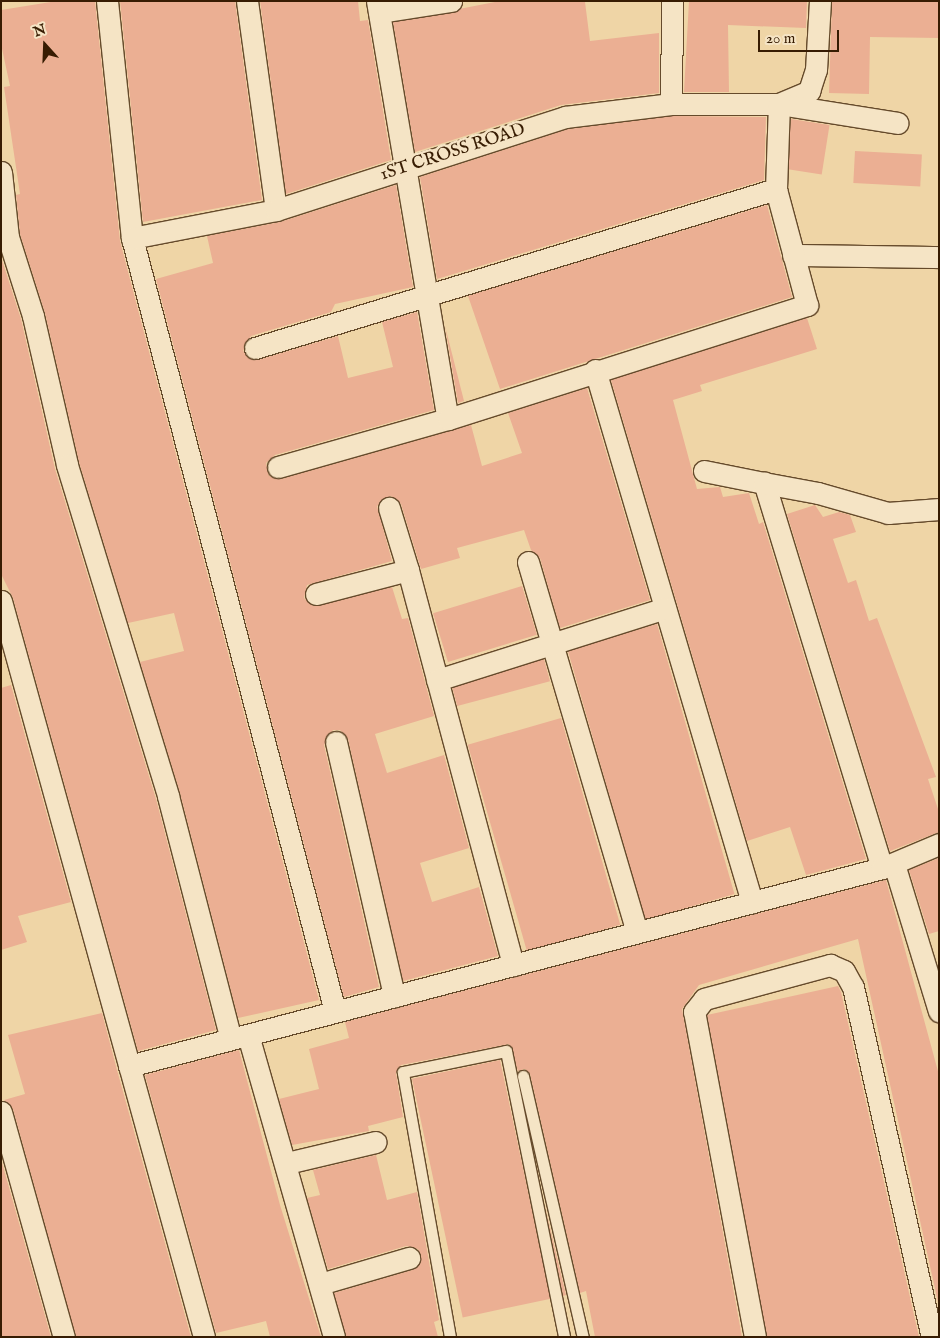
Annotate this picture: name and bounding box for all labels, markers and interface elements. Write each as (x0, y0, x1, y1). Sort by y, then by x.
north arrow (20, 20, 70, 70)
text: N (31, 20, 49, 41)
scale bar (760, 20, 841, 52)
text: 20 m (766, 29, 795, 48)
street label: 1ST CROSS ROAD (378, 119, 528, 187)

